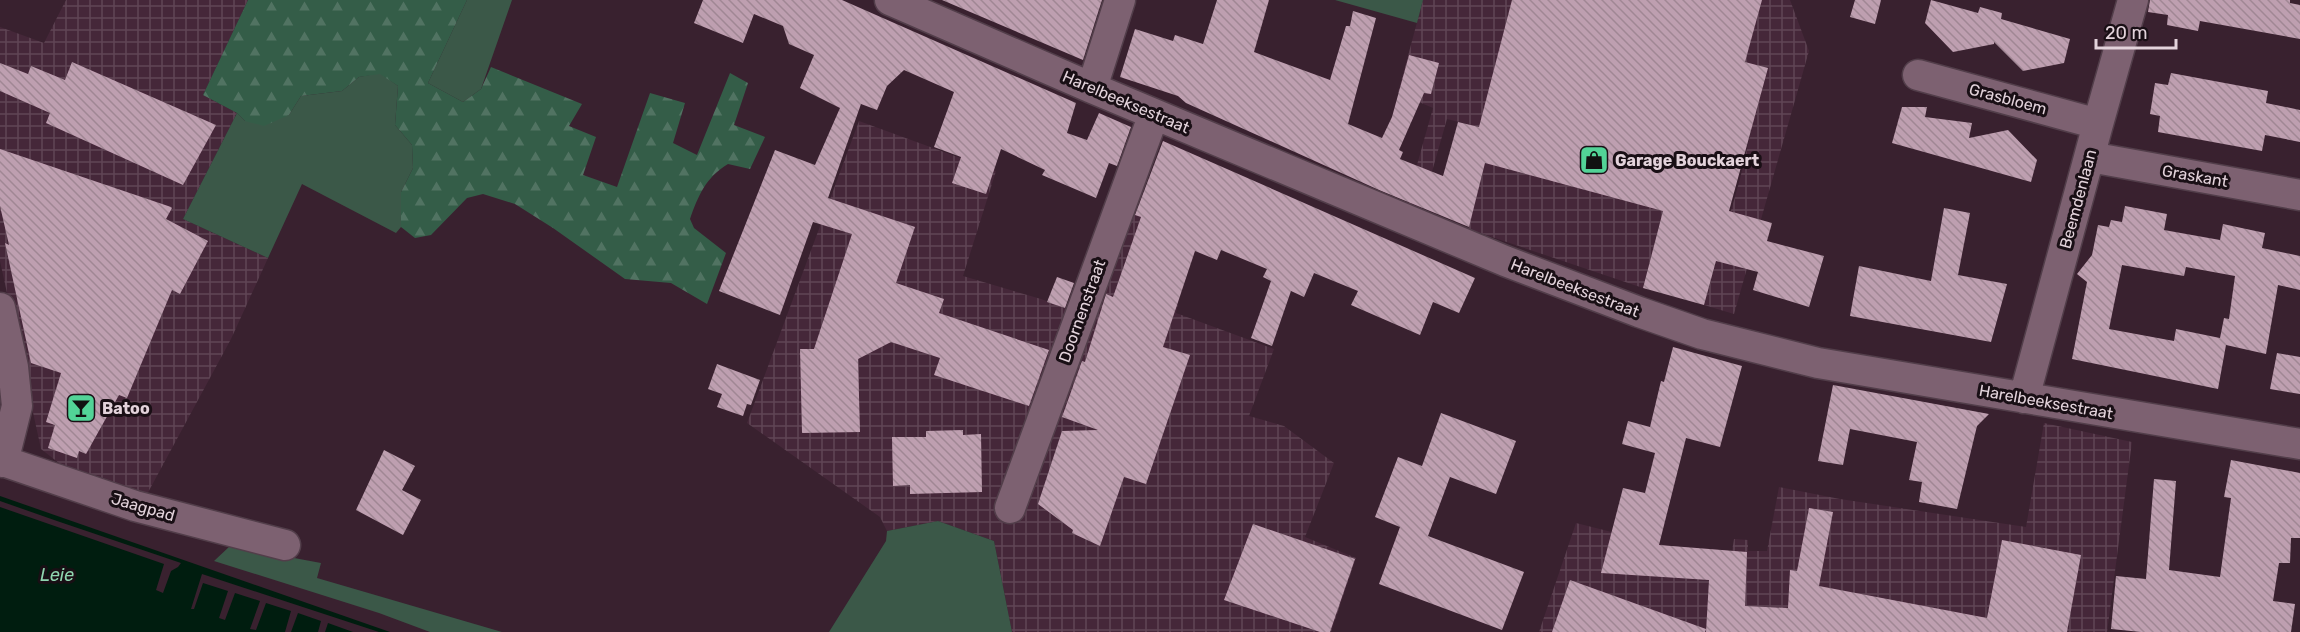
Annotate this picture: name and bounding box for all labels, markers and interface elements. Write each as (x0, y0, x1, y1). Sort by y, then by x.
scale bar (2096, 12, 2176, 50)
text: 20 m (2105, 22, 2147, 44)
street label: Harelbeeksestraat (1060, 67, 1192, 137)
street label: Grasbloem (1967, 80, 2049, 118)
shop icon: Garage Bouckaert (1578, 144, 1610, 176)
street label: Beemdenlaan (2056, 147, 2100, 251)
place label: Garage Bouckaert (1615, 151, 1760, 170)
street label: Graskant (2161, 161, 2229, 191)
street label: Harelbeeksestraat (1508, 255, 1642, 321)
street label: Doornenstraat (1055, 257, 1109, 365)
street label: Harelbeeksestraat (1977, 381, 2115, 423)
bar icon: Batoo (65, 392, 97, 424)
place label: Batoo (102, 399, 150, 418)
street label: Jaagpad (109, 489, 177, 525)
water label: Leie (40, 564, 74, 586)

